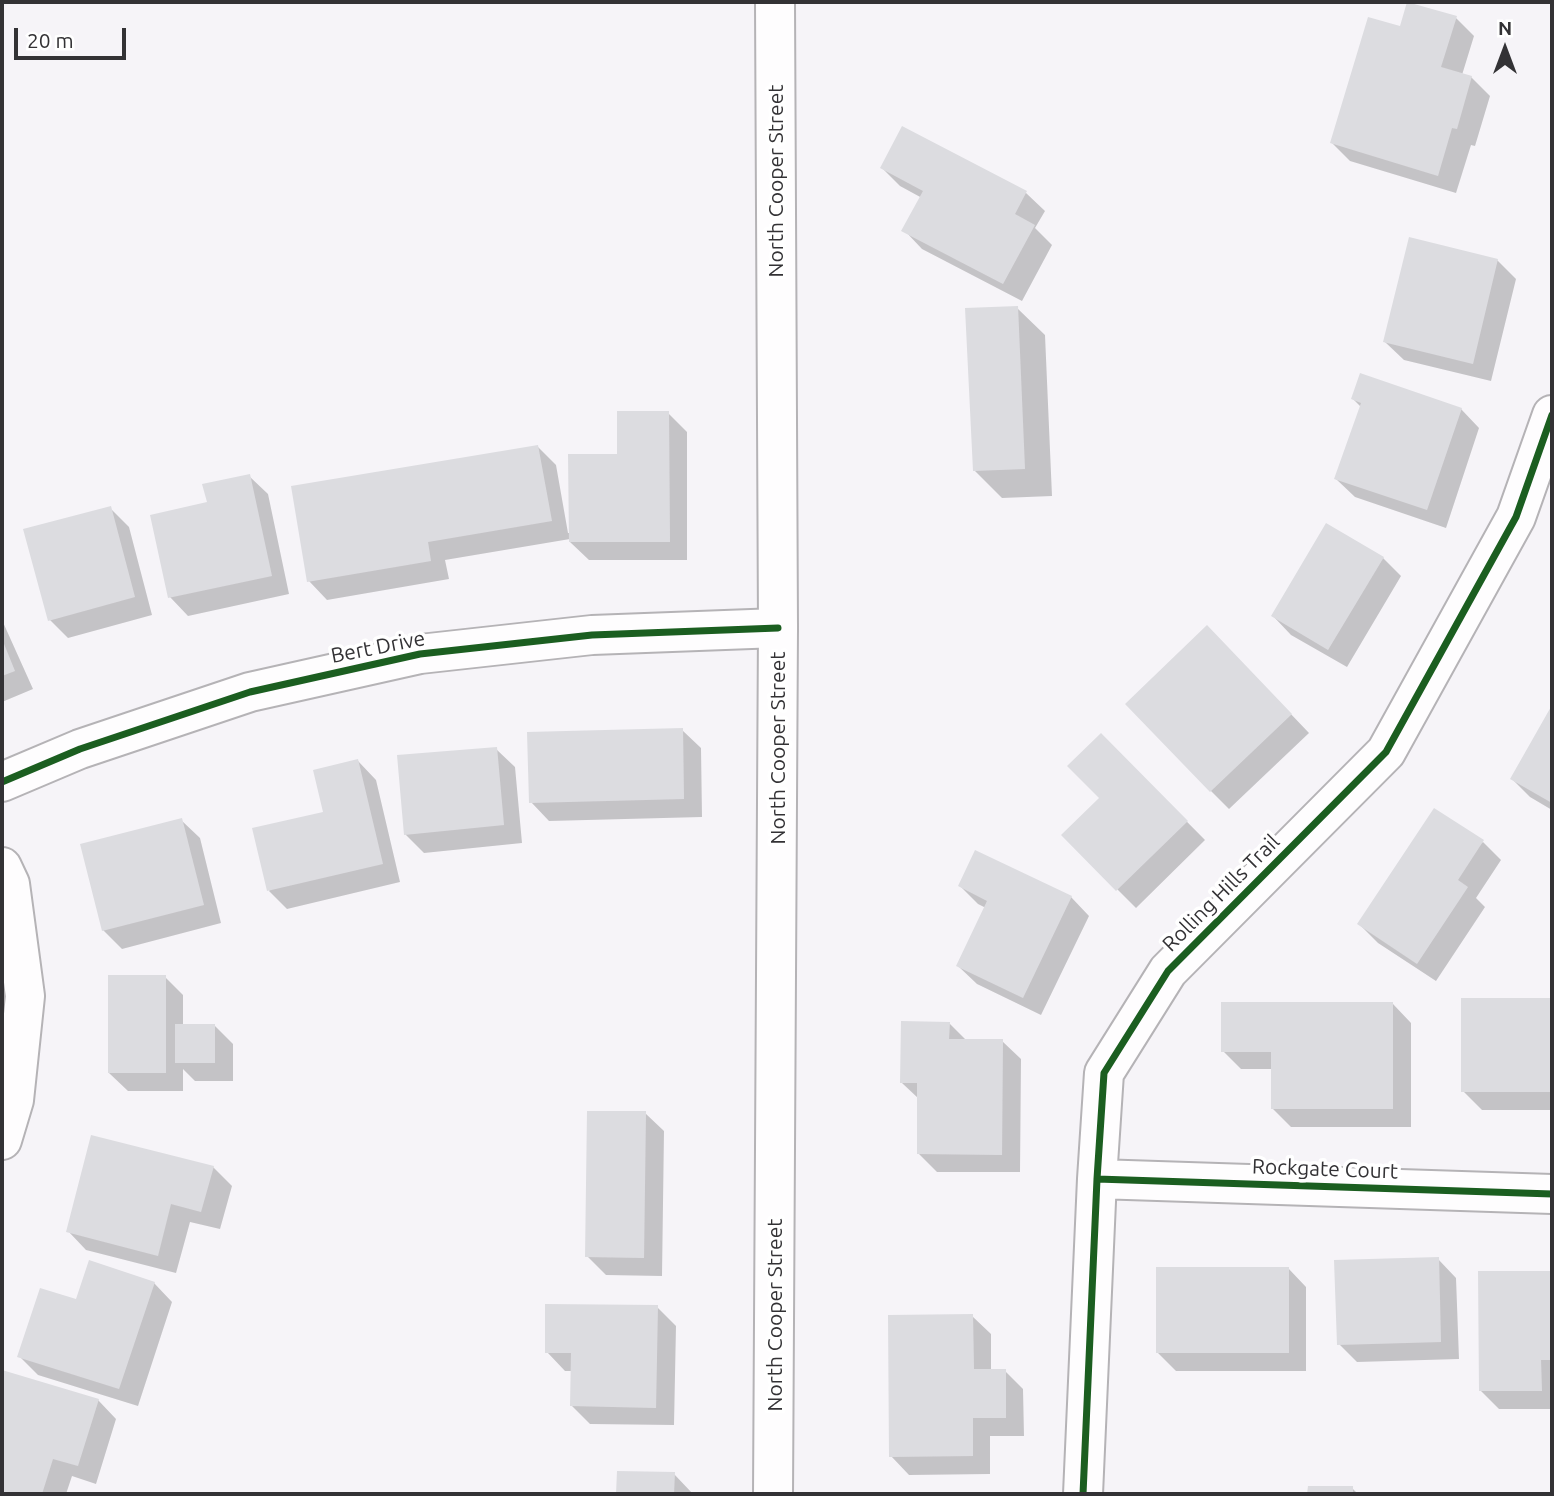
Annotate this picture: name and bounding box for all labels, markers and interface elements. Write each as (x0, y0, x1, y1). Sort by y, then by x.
scale bar (18, 14, 130, 58)
north arrow (1470, 14, 1540, 84)
text: N (1498, 17, 1512, 39)
text: 20 m (27, 28, 74, 52)
street label: North Cooper Street (763, 85, 789, 277)
street label: Bert Drive (329, 626, 427, 668)
street label: North Cooper Street (765, 652, 791, 844)
street label: Rolling Hills Trail (1157, 829, 1285, 957)
street label: Rockgate Court (1252, 1154, 1398, 1184)
street label: North Cooper Street (762, 1219, 788, 1411)

